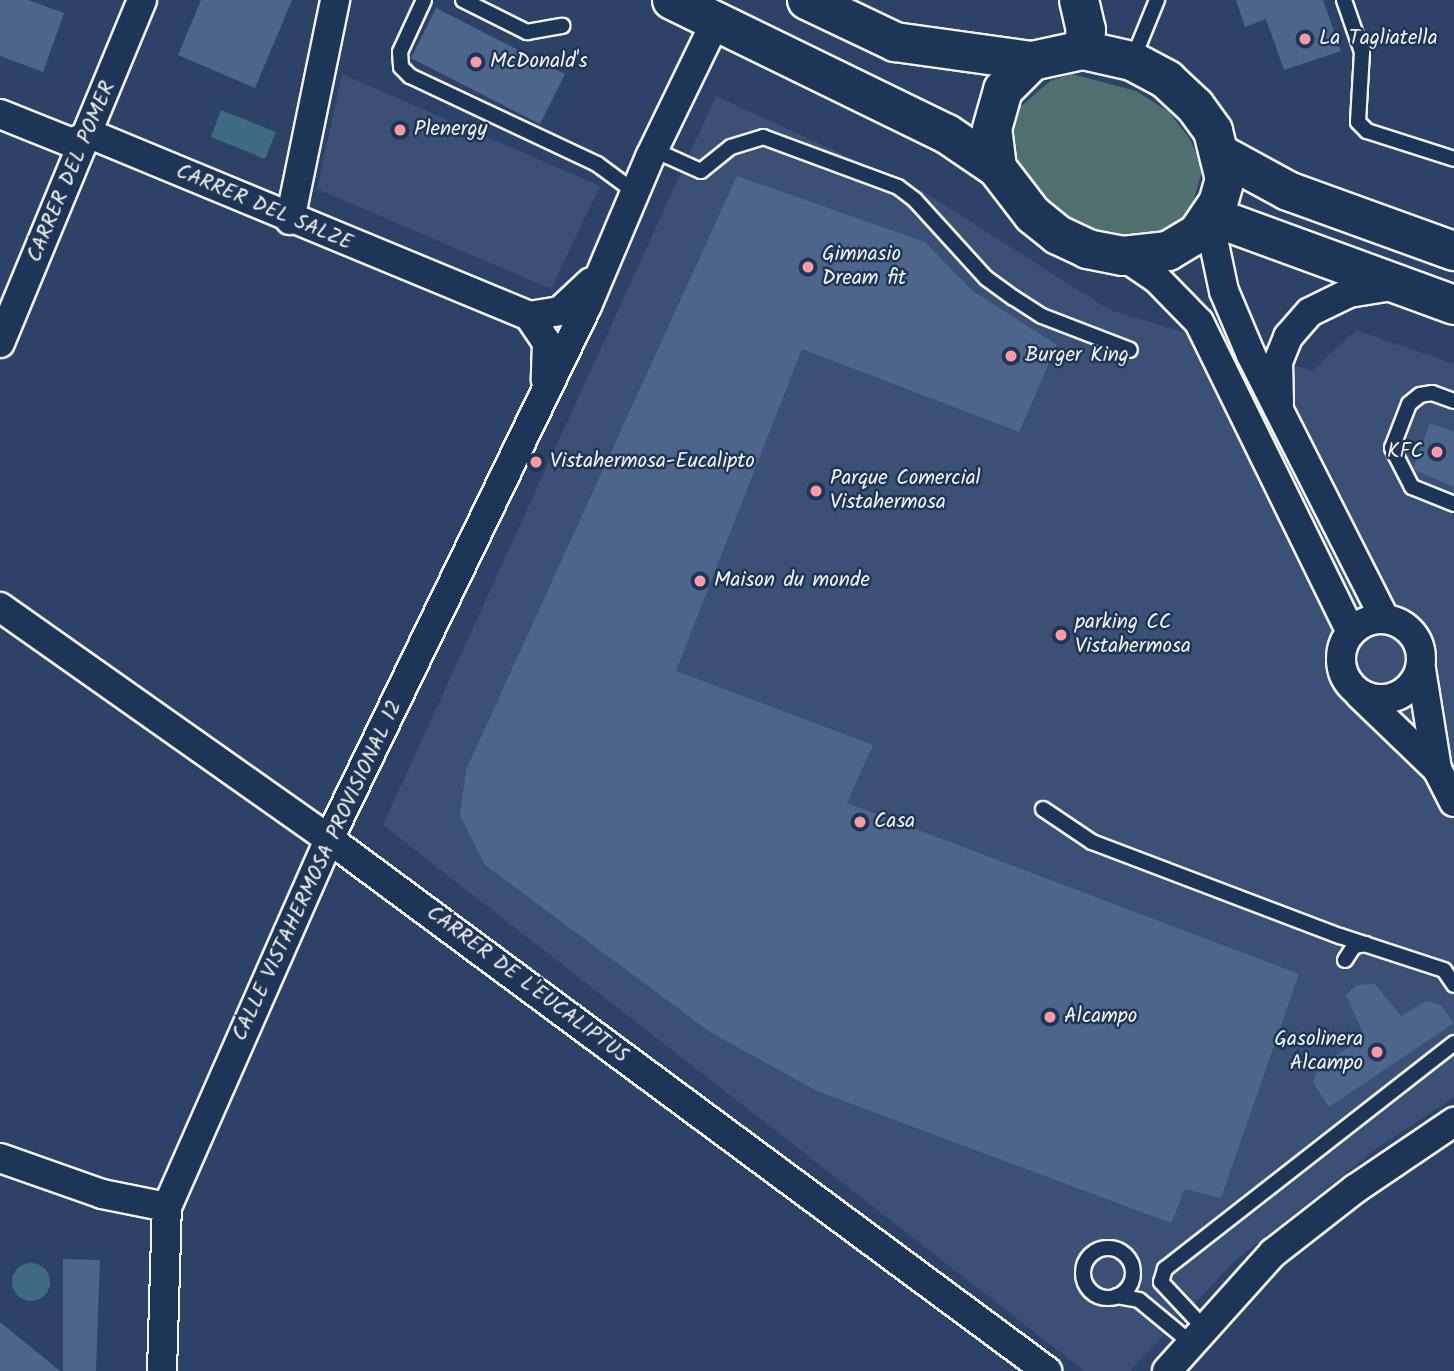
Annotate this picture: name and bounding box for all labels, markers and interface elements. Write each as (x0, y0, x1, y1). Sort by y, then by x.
place label: La Tagliatella (1319, 26, 1438, 52)
marker: La Tagliatella (1297, 31, 1313, 47)
place label: McDonald's (490, 49, 588, 75)
marker: McDonald's (468, 54, 484, 70)
street label: CARRER DEL POMER (23, 78, 121, 266)
place label: Plenergy (414, 117, 487, 143)
marker: Plenergy (392, 122, 408, 138)
street label: CARRER DEL SALZE (172, 159, 356, 257)
place label: Gimnasio Dream fit (822, 242, 906, 292)
marker: Gimnasio Dream fit (800, 259, 816, 275)
place label: Burger King (1025, 343, 1129, 369)
marker: Burger King (1003, 348, 1019, 364)
place label: KFC (1387, 439, 1423, 465)
marker: KFC (1429, 444, 1445, 460)
place label: Vistahermosa-Eucalipto (550, 449, 755, 475)
marker: Vistahermosa-Eucalipto (528, 454, 544, 470)
place label: Parque Comercial Vistahermosa (830, 466, 981, 516)
marker: Parque Comercial Vistahermosa (808, 483, 824, 499)
place label: Maison du monde (714, 568, 870, 594)
marker: Maison du monde (692, 573, 708, 589)
place label: parking CC Vistahermosa (1075, 610, 1191, 660)
marker: parking CC Vistahermosa (1053, 627, 1069, 643)
street label: CALLE VISTAHERMOSA PROVISIONAL 12 (228, 697, 408, 1045)
place label: Casa (874, 809, 915, 835)
marker: Casa (852, 814, 868, 830)
street label: CARRER DE L'EUCALIPTUS (421, 901, 633, 1069)
place label: Alcampo (1064, 1004, 1137, 1030)
marker: Alcampo (1042, 1009, 1058, 1025)
place label: Gasolinera Alcampo (1274, 1027, 1363, 1077)
marker: Gasolinera Alcampo (1369, 1044, 1385, 1060)

